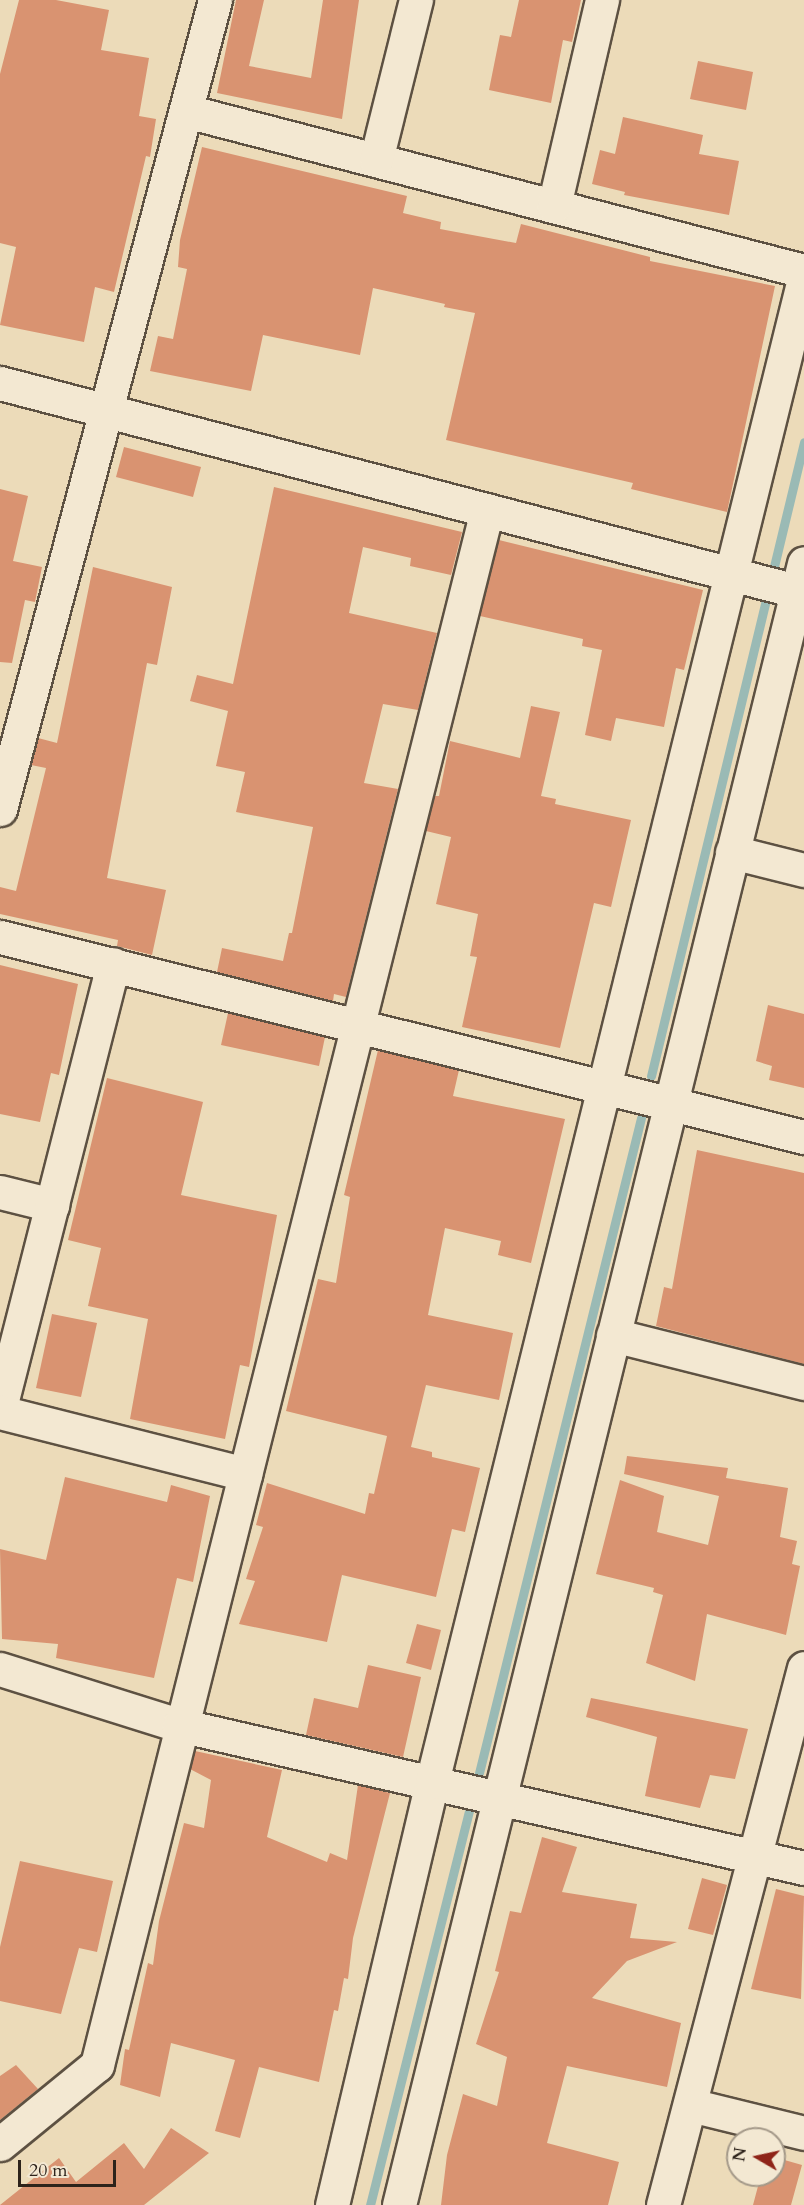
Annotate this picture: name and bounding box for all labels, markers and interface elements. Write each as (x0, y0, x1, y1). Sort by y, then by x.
north arrow (726, 2127, 786, 2187)
text: N (728, 2146, 752, 2163)
scale bar (21, 2148, 118, 2186)
text: 20 m (29, 2158, 68, 2183)

